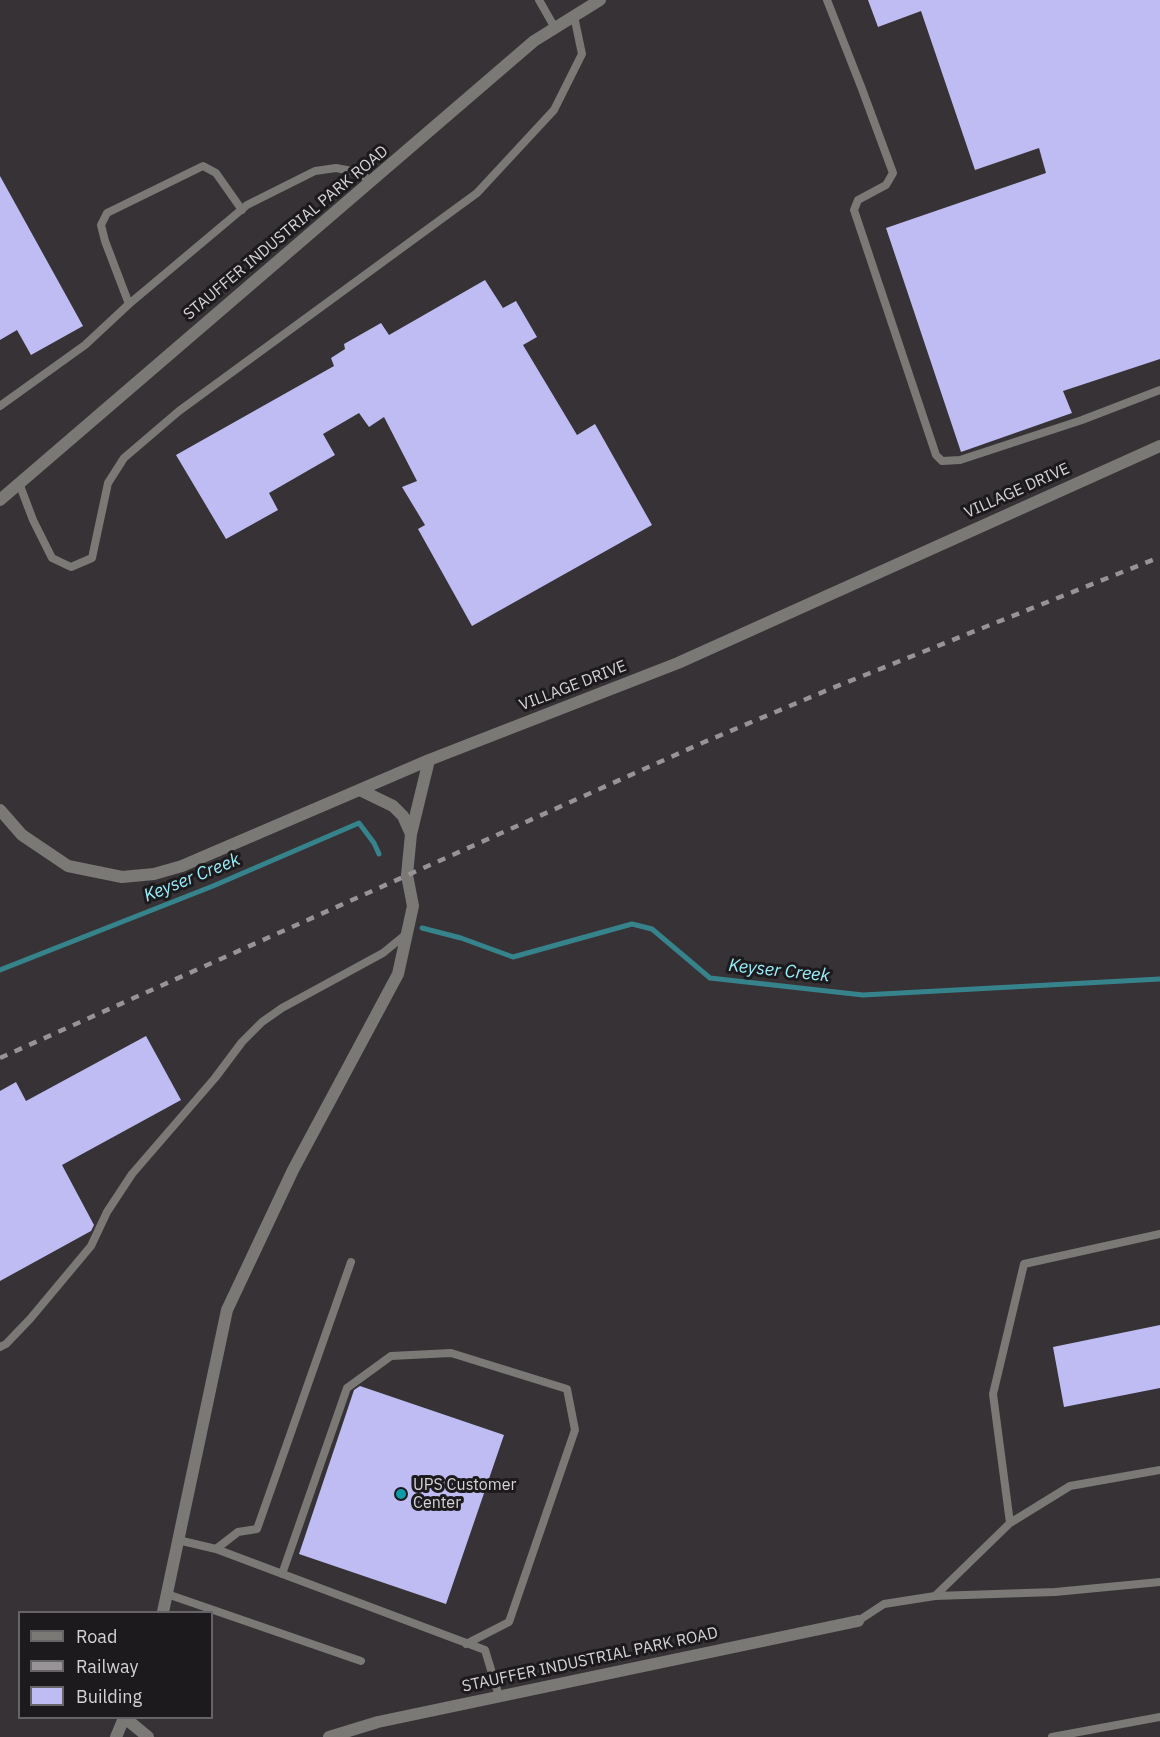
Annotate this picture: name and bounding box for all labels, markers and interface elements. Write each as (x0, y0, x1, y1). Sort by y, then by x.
street label: STAUFFER INDUSTRIAL PARK ROAD (180, 142, 392, 324)
street label: VILLAGE DRIVE (961, 459, 1073, 523)
street label: VILLAGE DRIVE (517, 657, 629, 715)
water label: Keyser Creek (141, 849, 243, 907)
water label: Keyser Creek (727, 955, 831, 987)
place label: UPS Customer Center (413, 1475, 516, 1513)
marker: UPS Customer Center (394, 1487, 408, 1501)
legend (18, 1611, 213, 1719)
street label: STAUFFER INDUSTRIAL PARK ROAD (460, 1623, 720, 1697)
text: Road (76, 1625, 117, 1648)
text: Railway (76, 1655, 138, 1678)
text: Building (76, 1685, 142, 1708)

